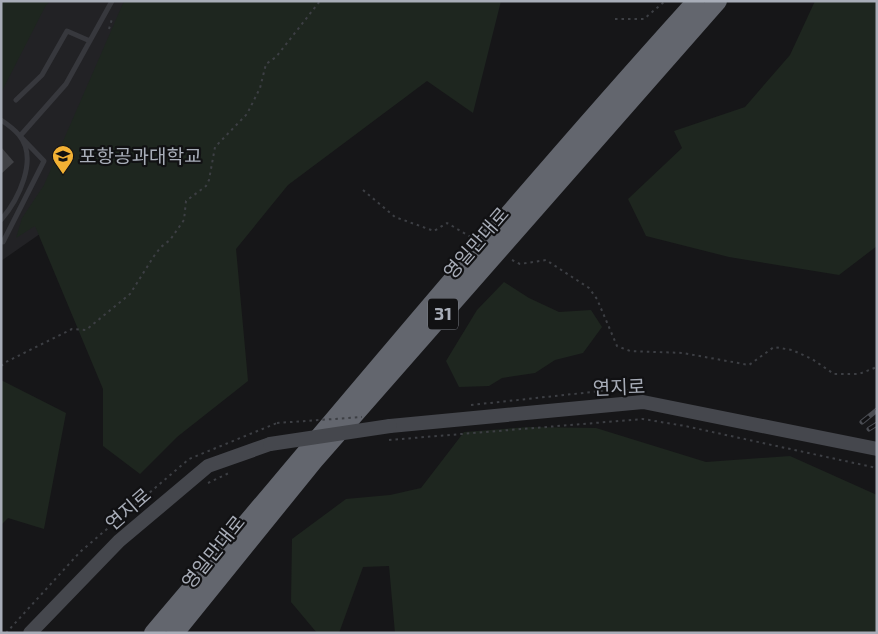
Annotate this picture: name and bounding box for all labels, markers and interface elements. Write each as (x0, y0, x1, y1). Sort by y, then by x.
school or university icon: 포항공과대학교 (51, 144, 75, 175)
place label: 포항공과대학교 (79, 144, 201, 167)
street label: 영일만대로 (438, 202, 513, 283)
road number: 31 (428, 298, 458, 329)
street label: 연지로 (592, 374, 646, 399)
street label: 연지로 (100, 483, 155, 535)
street label: 영일만대로 (176, 510, 249, 593)

